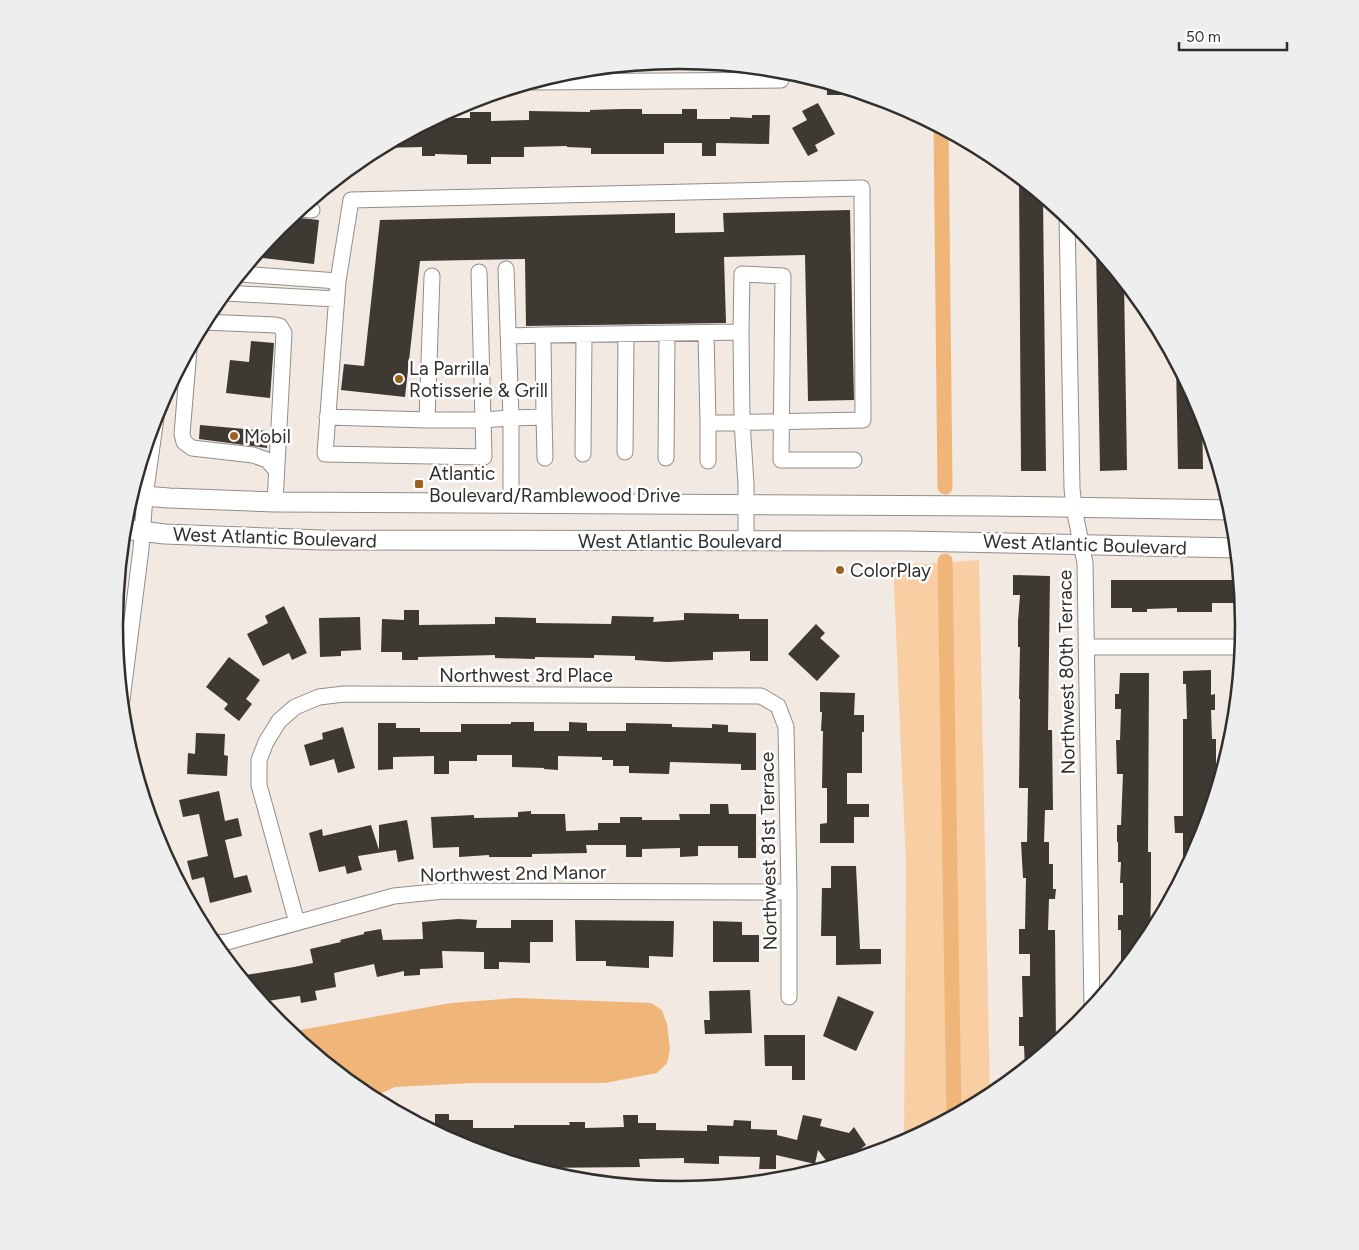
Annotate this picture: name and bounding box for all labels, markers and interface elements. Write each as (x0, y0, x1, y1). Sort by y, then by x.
scale bar (1179, 20, 1286, 52)
text: 50 m (1186, 28, 1221, 46)
place label: La Parrilla Rotisserie & Grill (409, 357, 548, 402)
marker: La Parrilla Rotisserie & Grill (393, 373, 405, 385)
place label: Mobil (244, 425, 291, 448)
marker: Mobil (228, 430, 240, 442)
place label: Atlantic Boulevard/Ramblewood Drive (429, 462, 681, 507)
marker: Atlantic Boulevard/Ramblewood Drive (413, 478, 425, 490)
street label: West Atlantic Boulevard (173, 522, 377, 553)
street label: West Atlantic Boulevard (983, 529, 1187, 560)
street label: West Atlantic Boulevard (578, 530, 782, 553)
place label: ColorPlay (850, 559, 931, 582)
marker: ColorPlay (834, 564, 846, 576)
street label: Northwest 80th Terrace (1053, 569, 1080, 775)
street label: Northwest 3rd Place (439, 664, 613, 687)
street label: Northwest 81st Terrace (755, 751, 782, 951)
street label: Northwest 2nd Manor (420, 860, 607, 887)

